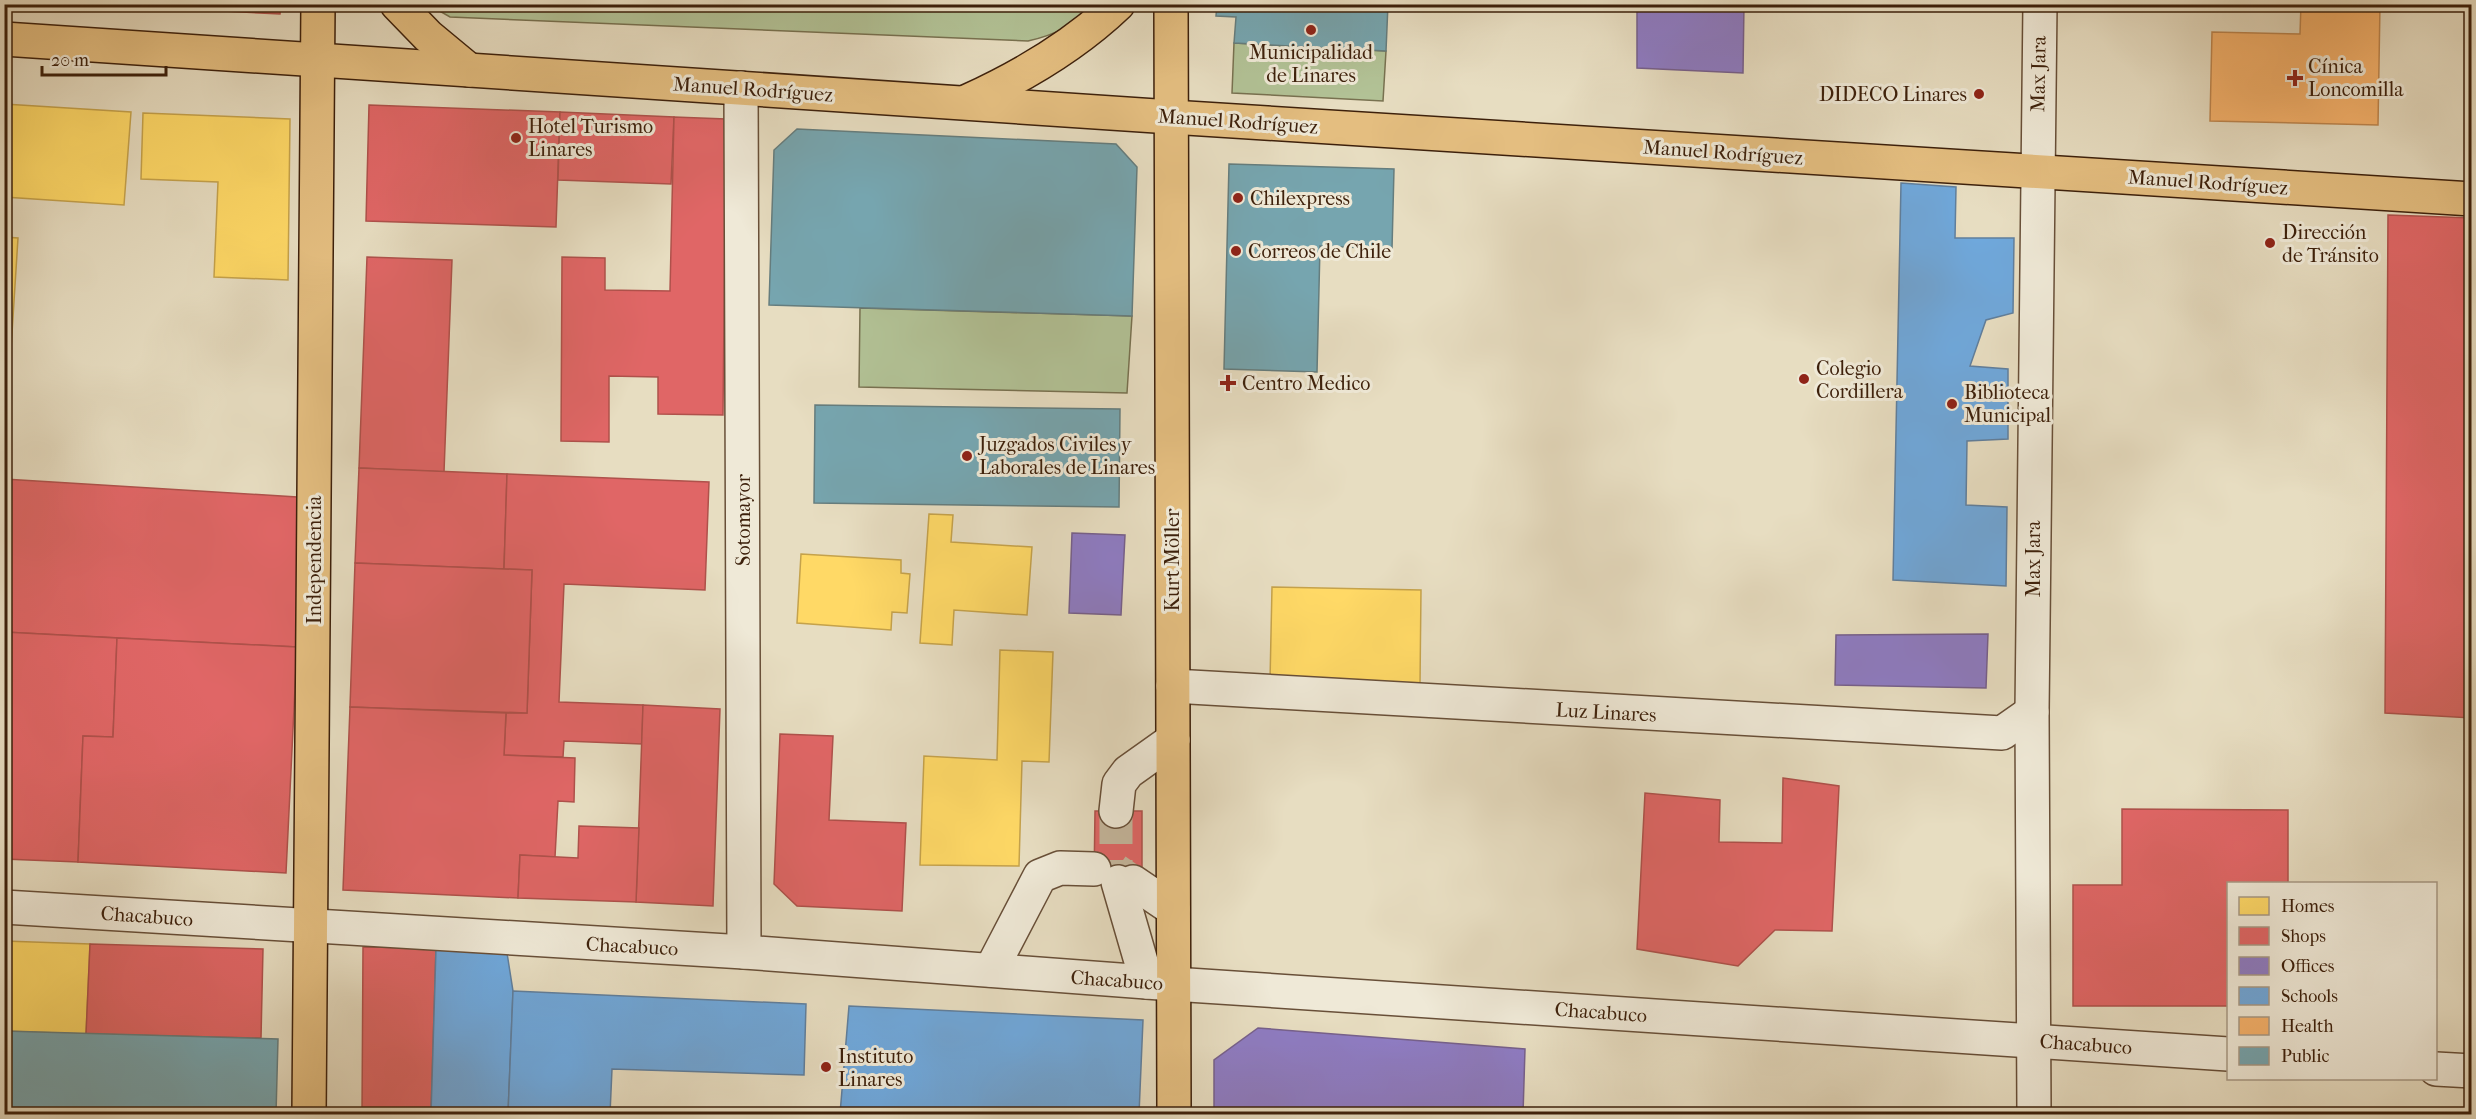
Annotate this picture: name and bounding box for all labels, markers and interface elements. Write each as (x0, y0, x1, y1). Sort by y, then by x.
marker: Municipalidad de Linares (1304, 23, 1318, 37)
street label: Max Jara (2026, 35, 2051, 112)
scale bar (42, 39, 166, 77)
place label: Municipalidad de Linares (1249, 41, 1374, 87)
text: 20 m (51, 50, 89, 71)
place label: Cínica Loncomilla (2308, 55, 2404, 101)
marker: Cínica Loncomilla (2286, 69, 2304, 87)
street label: Manuel Rodríguez (672, 72, 834, 107)
place label: DIDECO Linares (1819, 83, 1967, 106)
marker: DIDECO Linares (1972, 87, 1986, 101)
street label: Manuel Rodríguez (1157, 104, 1319, 139)
place label: Hotel Turismo Linares (528, 115, 653, 161)
marker: Hotel Turismo Linares (509, 131, 523, 145)
street label: Manuel Rodríguez (1642, 135, 1804, 170)
street label: Manuel Rodríguez (2127, 165, 2289, 200)
place label: Chilexpress (1250, 187, 1350, 210)
marker: Chilexpress (1231, 191, 1245, 205)
place label: Dirección de Tránsito (2282, 221, 2379, 267)
marker: Dirección de Tránsito (2263, 236, 2277, 250)
place label: Correos de Chile (1248, 240, 1391, 263)
marker: Correos de Chile (1229, 244, 1243, 258)
place label: Colegio Cordillera (1816, 357, 1904, 403)
place label: Centro Medico (1242, 372, 1370, 395)
marker: Colegio Cordillera (1797, 372, 1811, 386)
marker: Centro Medico (1219, 374, 1237, 392)
place label: Biblioteca Municipal (1964, 381, 2052, 427)
marker: Biblioteca Municipal (1945, 397, 1959, 411)
place label: Juzgados Civiles y Laborales de Linares (977, 433, 1155, 479)
marker: Juzgados Civiles y Laborales de Linares (960, 449, 974, 463)
street label: Sotomayor (732, 474, 755, 566)
street label: Independencia (303, 495, 326, 624)
street label: Kurt Möller (1161, 508, 1184, 611)
street label: Max Jara (2022, 520, 2045, 597)
street label: Luz Linares (1555, 698, 1657, 727)
legend (2227, 882, 2437, 1080)
text: Homes (2281, 896, 2335, 917)
street label: Chacabuco (100, 902, 194, 931)
text: Shops (2281, 926, 2326, 947)
street label: Chacabuco (585, 933, 679, 960)
text: Offices (2281, 956, 2335, 977)
street label: Chacabuco (1070, 966, 1164, 995)
text: Schools (2281, 986, 2338, 1007)
street label: Chacabuco (1554, 998, 1648, 1027)
text: Health (2281, 1016, 2334, 1037)
street label: Chacabuco (2039, 1030, 2133, 1059)
place label: Instituto Linares (838, 1045, 913, 1091)
text: Public (2281, 1046, 2329, 1067)
marker: Instituto Linares (819, 1060, 833, 1074)

